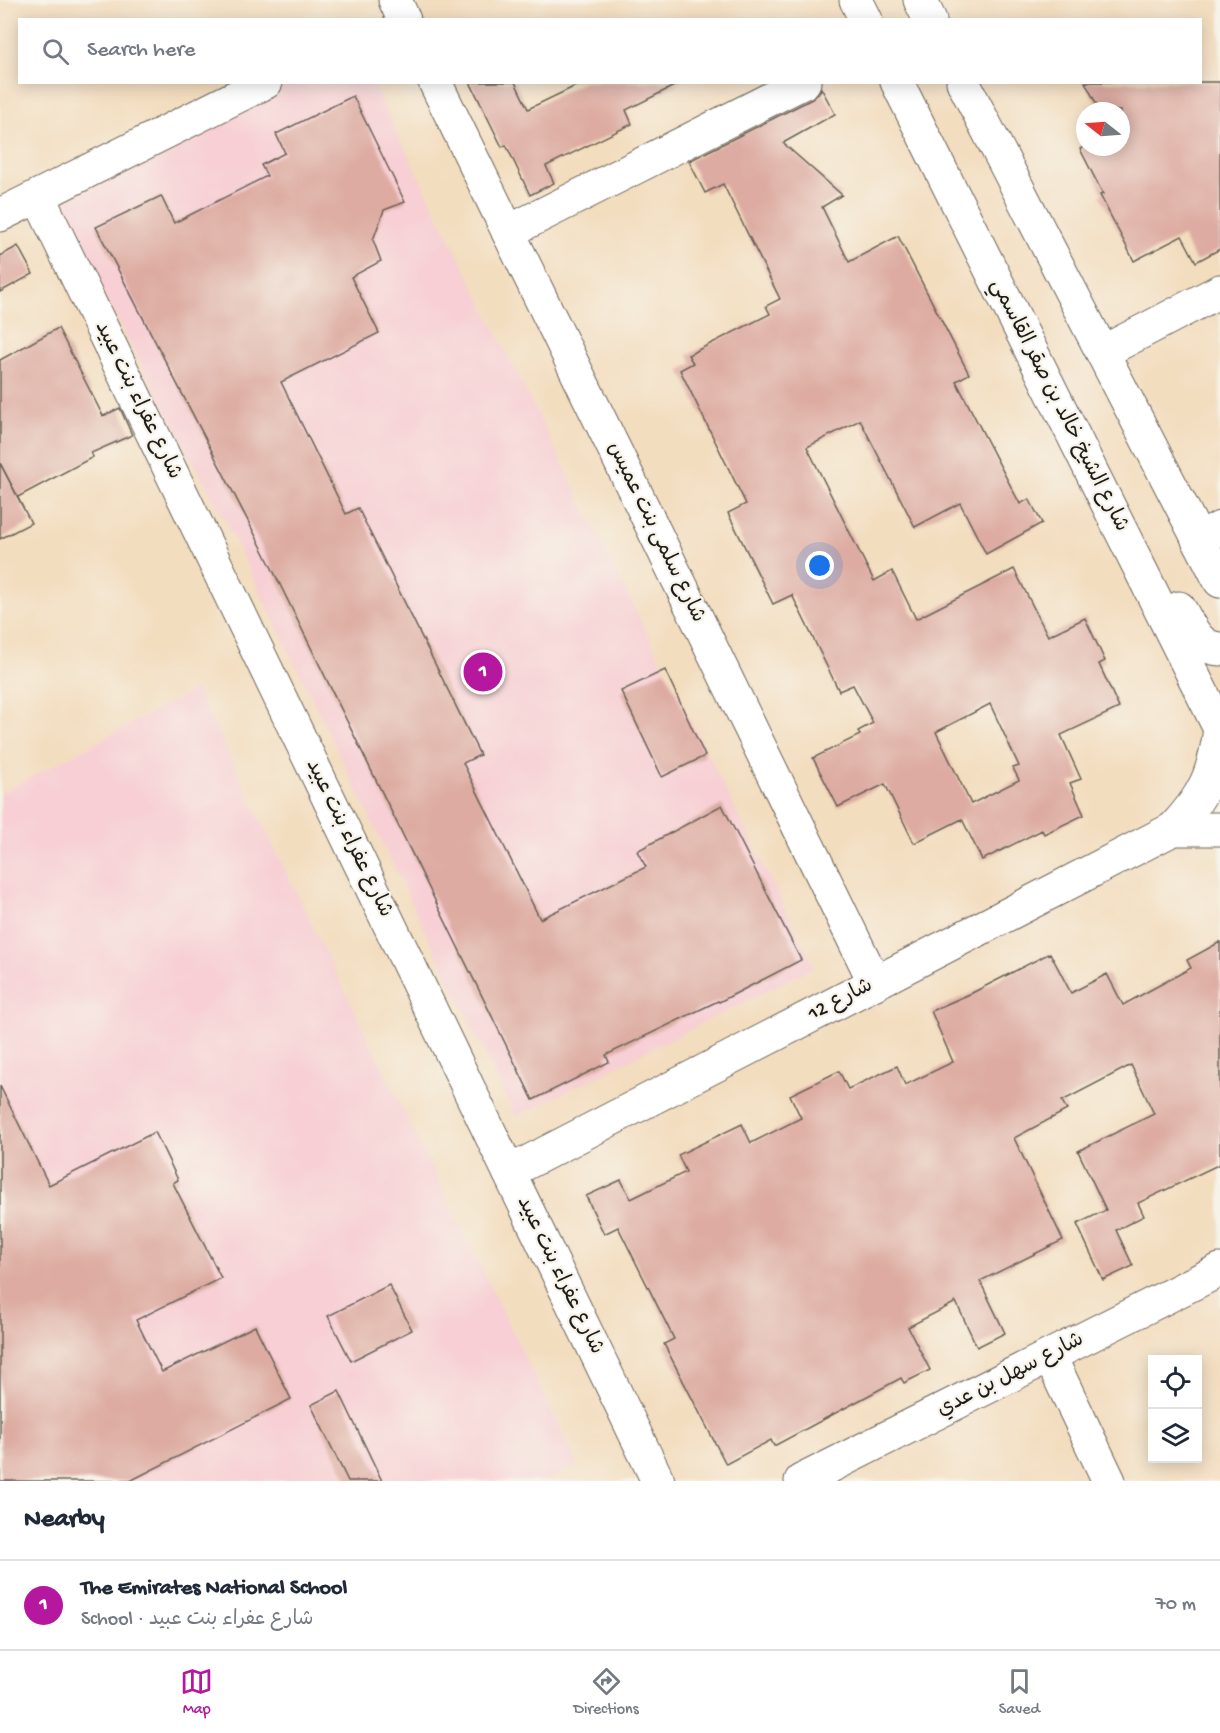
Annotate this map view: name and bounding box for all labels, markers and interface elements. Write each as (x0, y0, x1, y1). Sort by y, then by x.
search box (18, 18, 1202, 84)
icon: search (39, 35, 72, 68)
text: Search here (87, 38, 195, 64)
north arrow (1076, 102, 1130, 156)
street label: شارع الشيخ خالد بن صقر القاسمي (981, 275, 1133, 538)
street label: شارع عفراء بنت عبيد (88, 318, 186, 484)
street label: شارع سلمى بنت عميس (600, 439, 710, 627)
your location (805, 551, 834, 580)
pin: 1 (464, 650, 502, 694)
street label: شارع عفراء بنت عبيد (299, 756, 397, 922)
street label: شارع 12 (804, 974, 878, 1028)
street label: شارع عفراء بنت عبيد (510, 1193, 608, 1359)
street label: شارع سهل بن عدي (933, 1328, 1089, 1424)
map controls (1148, 1355, 1202, 1463)
button: locate (1148, 1355, 1202, 1409)
button: layers (1148, 1409, 1202, 1463)
text: Nearby (24, 1505, 105, 1536)
text: The Emirates National School (81, 1576, 347, 1602)
text: 1 (39, 1594, 48, 1617)
text: 70 m (1155, 1594, 1196, 1617)
text: School · شارع عفراء بنت عبيد (81, 1609, 313, 1632)
tab: Map (180, 1665, 213, 1720)
tab: Directions (573, 1665, 639, 1720)
tab: Saved (999, 1665, 1040, 1720)

